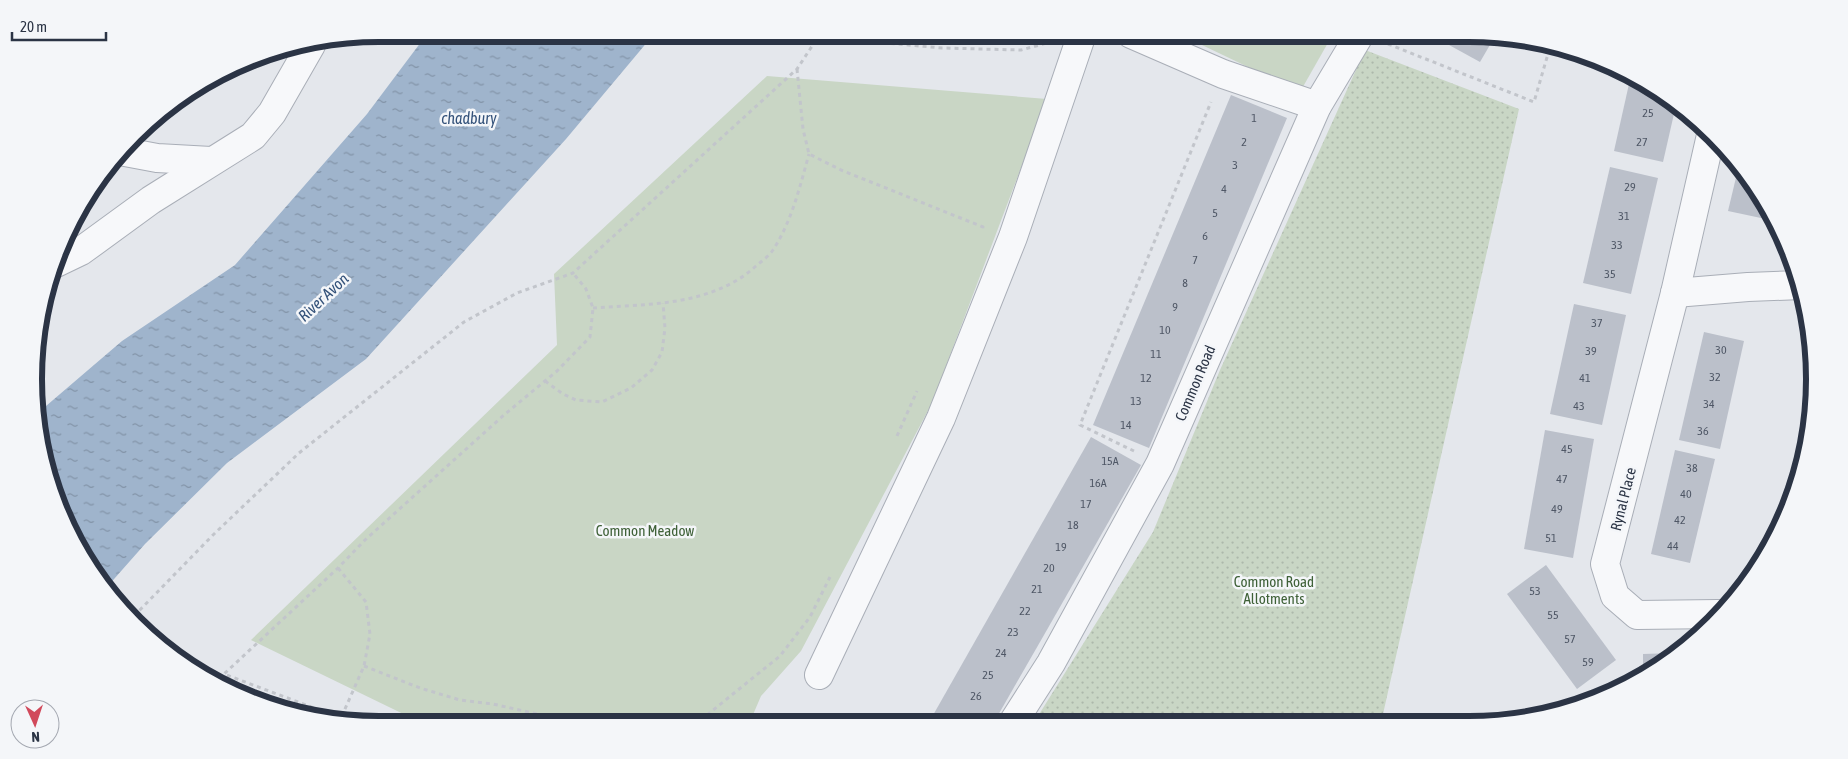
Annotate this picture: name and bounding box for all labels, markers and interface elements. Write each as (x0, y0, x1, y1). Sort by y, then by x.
scale bar (12, 10, 106, 42)
text: 20 m (20, 18, 47, 35)
house number: 25 (1642, 106, 1654, 120)
water label: chadbury (441, 109, 497, 128)
house number: 1 (1251, 111, 1257, 125)
house number: 2 (1241, 135, 1247, 149)
house number: 27 (1636, 135, 1648, 149)
house number: 3 (1232, 158, 1238, 172)
house number: 29 (1624, 180, 1636, 194)
house number: 4 (1221, 182, 1227, 196)
house number: 5 (1212, 206, 1218, 220)
house number: 31 (1618, 209, 1630, 223)
house number: 6 (1202, 229, 1208, 243)
house number: 33 (1611, 238, 1623, 252)
house number: 7 (1192, 253, 1198, 267)
house number: 35 (1604, 267, 1616, 281)
water label: River Avon (294, 269, 352, 325)
house number: 8 (1182, 276, 1188, 290)
house number: 9 (1172, 300, 1178, 314)
house number: 37 (1591, 316, 1603, 330)
house number: 10 (1159, 323, 1171, 337)
street label: Common Road (1171, 343, 1219, 423)
house number: 30 (1715, 343, 1727, 357)
house number: 39 (1585, 344, 1597, 358)
house number: 11 (1150, 347, 1162, 361)
house number: 32 (1709, 370, 1721, 384)
house number: 12 (1140, 371, 1152, 385)
house number: 41 (1579, 371, 1591, 385)
house number: 13 (1130, 394, 1142, 408)
house number: 34 (1703, 397, 1715, 411)
house number: 43 (1573, 399, 1585, 413)
house number: 14 (1120, 418, 1132, 432)
house number: 36 (1697, 424, 1709, 438)
house number: 45 (1561, 442, 1573, 456)
house number: 15A (1101, 454, 1119, 468)
house number: 38 (1686, 461, 1698, 475)
street label: Rynal Place (1607, 465, 1639, 532)
house number: 47 (1556, 472, 1568, 486)
house number: 16A (1089, 476, 1107, 490)
house number: 40 (1680, 487, 1692, 501)
house number: 17 (1080, 497, 1092, 511)
house number: 49 (1551, 502, 1563, 516)
house number: 42 (1674, 513, 1686, 527)
house number: 18 (1067, 518, 1079, 532)
park label: Common Meadow (596, 522, 694, 539)
house number: 51 (1545, 531, 1557, 545)
house number: 44 (1667, 539, 1679, 553)
house number: 19 (1055, 540, 1067, 554)
house number: 20 (1043, 561, 1055, 575)
park label: Common Road Allotments (1234, 573, 1314, 607)
house number: 21 (1031, 582, 1043, 596)
house number: 53 (1529, 584, 1541, 598)
house number: 22 (1019, 604, 1031, 618)
house number: 55 (1547, 608, 1559, 622)
house number: 23 (1007, 625, 1019, 639)
house number: 57 (1564, 632, 1576, 646)
house number: 24 (995, 646, 1007, 660)
house number: 59 (1582, 655, 1594, 669)
house number: 25 (982, 668, 994, 682)
house number: 26 (970, 689, 982, 703)
north arrow (10, 699, 60, 749)
text: N (31, 729, 40, 745)

